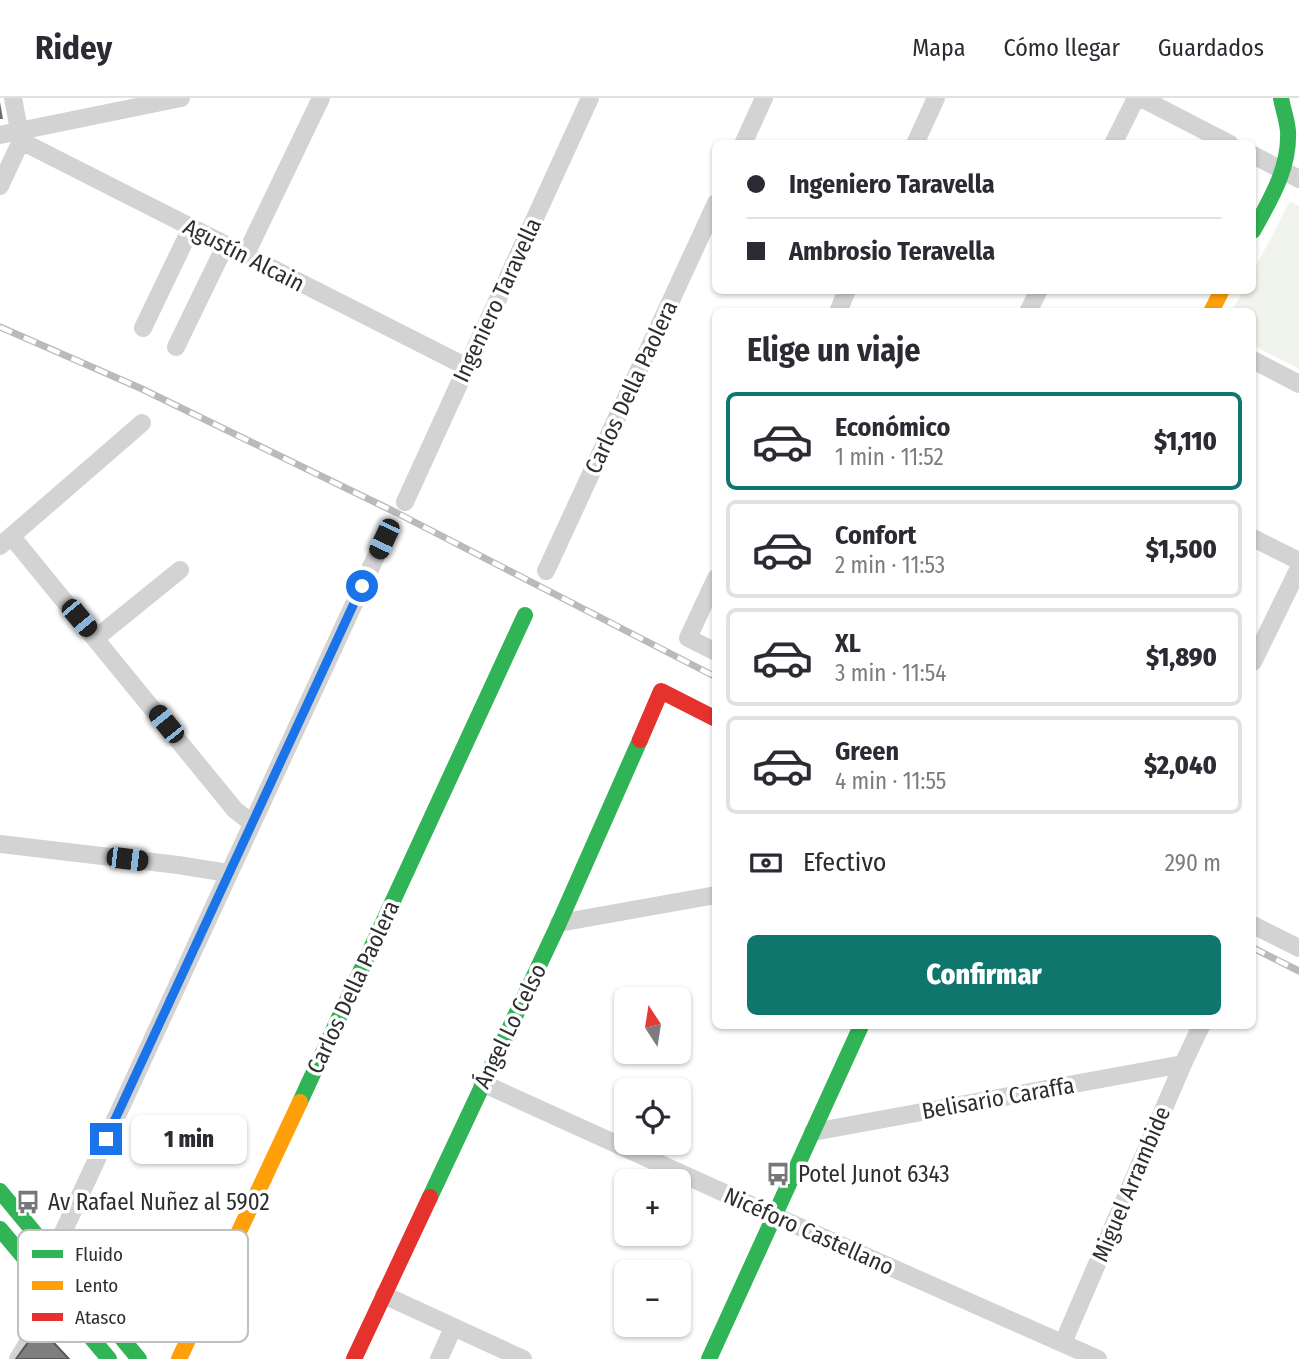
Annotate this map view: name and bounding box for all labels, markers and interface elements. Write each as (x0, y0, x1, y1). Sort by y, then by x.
text: Ridey (35, 28, 112, 68)
text: Mapa (912, 34, 965, 62)
text: Cómo llegar (1003, 34, 1120, 62)
text: Guardados (1158, 34, 1264, 62)
text: Ingeniero Taravella (789, 169, 995, 200)
street label: Agustín Alcain (179, 213, 309, 297)
street label: Ingeniero Taravella (447, 213, 547, 387)
text: Ambrosio Teravella (789, 236, 995, 267)
street label: Carlos Della Paolera (579, 296, 683, 478)
text: Elige un viaje (747, 331, 920, 369)
icon: car (751, 410, 814, 473)
text: Económico (835, 412, 950, 443)
text: $1,110 (1154, 426, 1217, 457)
text: 1 min · 11:52 (835, 443, 944, 471)
car (366, 516, 403, 562)
icon: car (751, 518, 814, 581)
text: Confort (835, 520, 916, 551)
text: $1,500 (1146, 534, 1217, 565)
text: 2 min · 11:53 (835, 551, 945, 579)
route start (346, 570, 378, 602)
car (58, 595, 101, 641)
icon: car (751, 626, 814, 689)
text: XL (835, 628, 861, 659)
text: $1,890 (1146, 642, 1217, 673)
text: 3 min · 11:54 (835, 659, 946, 687)
car (145, 701, 188, 747)
icon: car (751, 734, 814, 797)
text: Green (835, 736, 899, 767)
text: $2,040 (1144, 750, 1217, 781)
text: 4 min · 11:55 (835, 767, 946, 795)
icon: cash (747, 844, 785, 882)
car (105, 846, 150, 872)
text: Efectivo (803, 847, 887, 878)
text: 290 m (1165, 849, 1221, 877)
street label: Carlos Della Paolera (301, 896, 405, 1078)
button: Confirmar (747, 935, 1221, 1015)
street label: Ángel Lo Celso (467, 959, 552, 1093)
north arrow (614, 987, 691, 1064)
map controls (614, 987, 691, 1337)
street label: Belisario Caraffa (920, 1071, 1076, 1125)
button: locate (614, 1078, 691, 1155)
street label: Miguel Arrambide (1086, 1102, 1176, 1266)
callout: 1 min (130, 1114, 246, 1164)
route end (90, 1123, 122, 1155)
text: 1 min (164, 1125, 214, 1153)
bus stop icon: Potel Junot 6343 (764, 1160, 792, 1188)
place label: Potel Junot 6343 (798, 1160, 950, 1188)
button: + (614, 1169, 691, 1246)
street label: Nicéforo Castellano (720, 1181, 898, 1281)
bus stop icon: Av Rafael Nuñez al 5902 (14, 1188, 42, 1216)
place label: Av Rafael Nuñez al 5902 (48, 1188, 270, 1216)
legend (18, 1230, 248, 1342)
text: Fluido (75, 1243, 123, 1266)
button: − (614, 1260, 691, 1337)
text: Lento (75, 1274, 118, 1297)
text: Atasco (75, 1306, 126, 1329)

